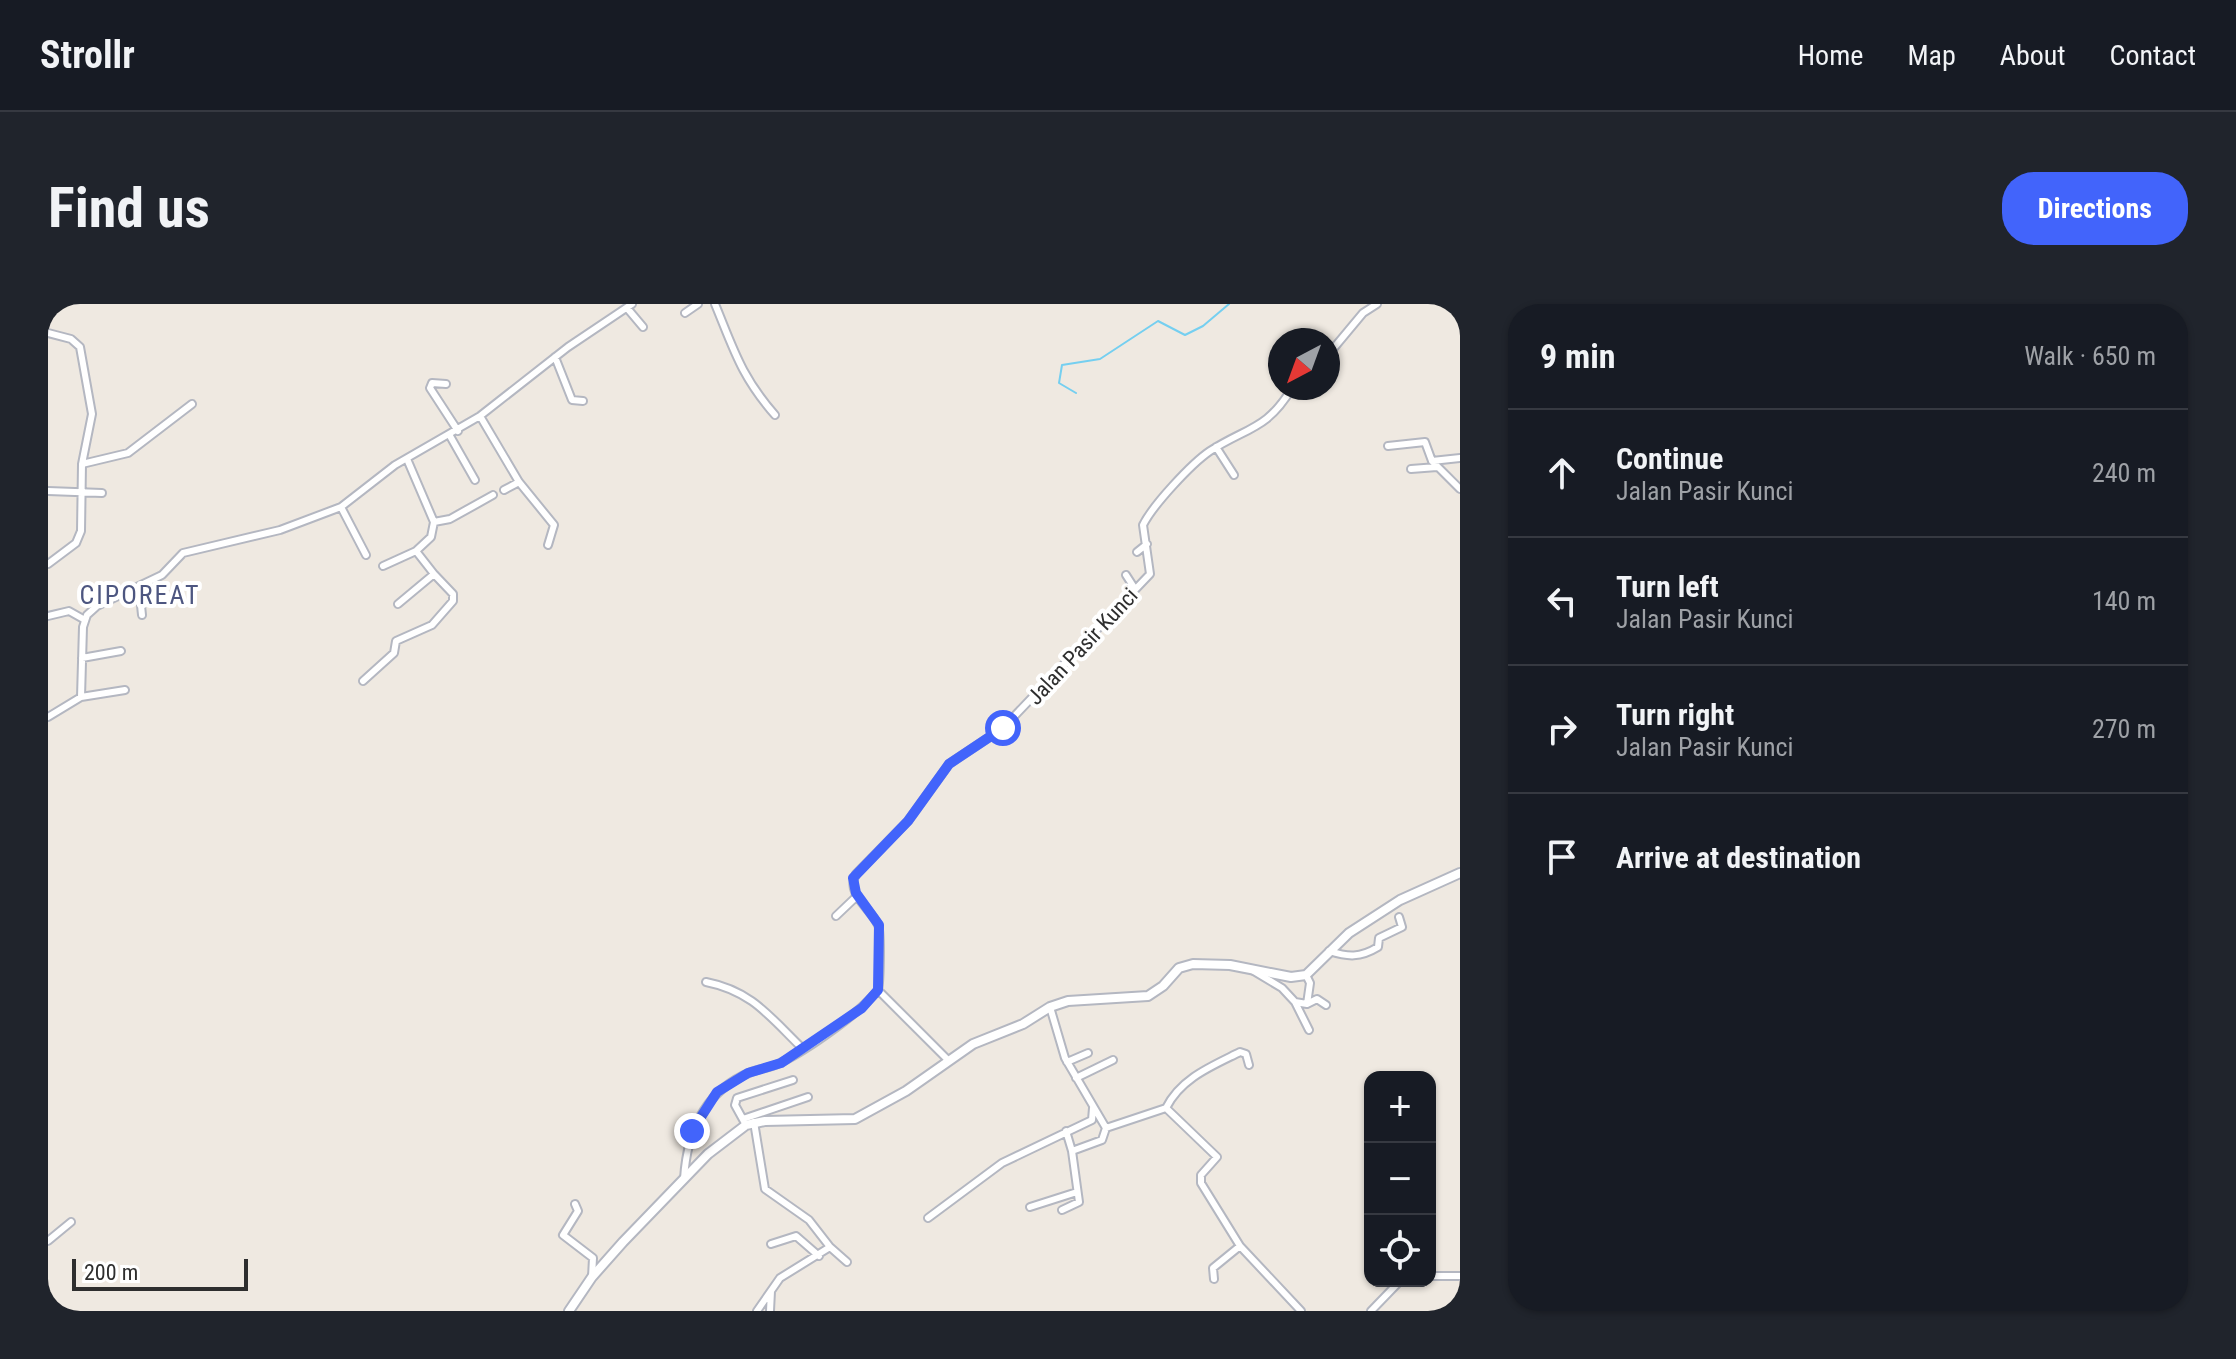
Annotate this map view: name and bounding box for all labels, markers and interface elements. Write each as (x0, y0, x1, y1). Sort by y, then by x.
text: Strollr (40, 33, 135, 77)
text: Home (1798, 39, 1863, 72)
text: Map (1907, 39, 1956, 72)
text: About (2000, 39, 2066, 72)
text: Contact (2110, 39, 2196, 72)
button: Directions (2002, 172, 2188, 245)
text: Find us (48, 175, 210, 241)
north arrow (1268, 328, 1340, 400)
text: 9 min (1540, 336, 1616, 376)
text: Walk · 650 m (2024, 341, 2156, 371)
text: Continue (1616, 441, 1723, 476)
icon: ahead (1540, 451, 1584, 495)
text: 240 m (2092, 458, 2156, 488)
text: Jalan Pasir Kunci (1616, 476, 1793, 506)
text: Turn left (1616, 569, 1719, 604)
icon: left (1540, 579, 1584, 623)
district label: CIPOREAT (80, 580, 200, 610)
street label: Jalan Pasir Kunci (1022, 583, 1143, 710)
text: 140 m (2092, 586, 2156, 616)
text: Jalan Pasir Kunci (1616, 604, 1793, 634)
text: Turn right (1616, 697, 1734, 732)
icon: right (1540, 707, 1584, 751)
route start (985, 710, 1021, 746)
text: 270 m (2092, 714, 2156, 744)
text: Jalan Pasir Kunci (1616, 732, 1793, 762)
icon: arrive (1540, 835, 1584, 879)
text: Arrive at destination (1616, 840, 1861, 875)
map controls (1364, 1071, 1436, 1287)
button: + (1364, 1071, 1436, 1143)
route end (674, 1113, 710, 1149)
button: − (1364, 1143, 1436, 1215)
button: locate (1364, 1215, 1436, 1287)
scale bar (72, 1255, 248, 1291)
text: 200 m (84, 1260, 138, 1285)

